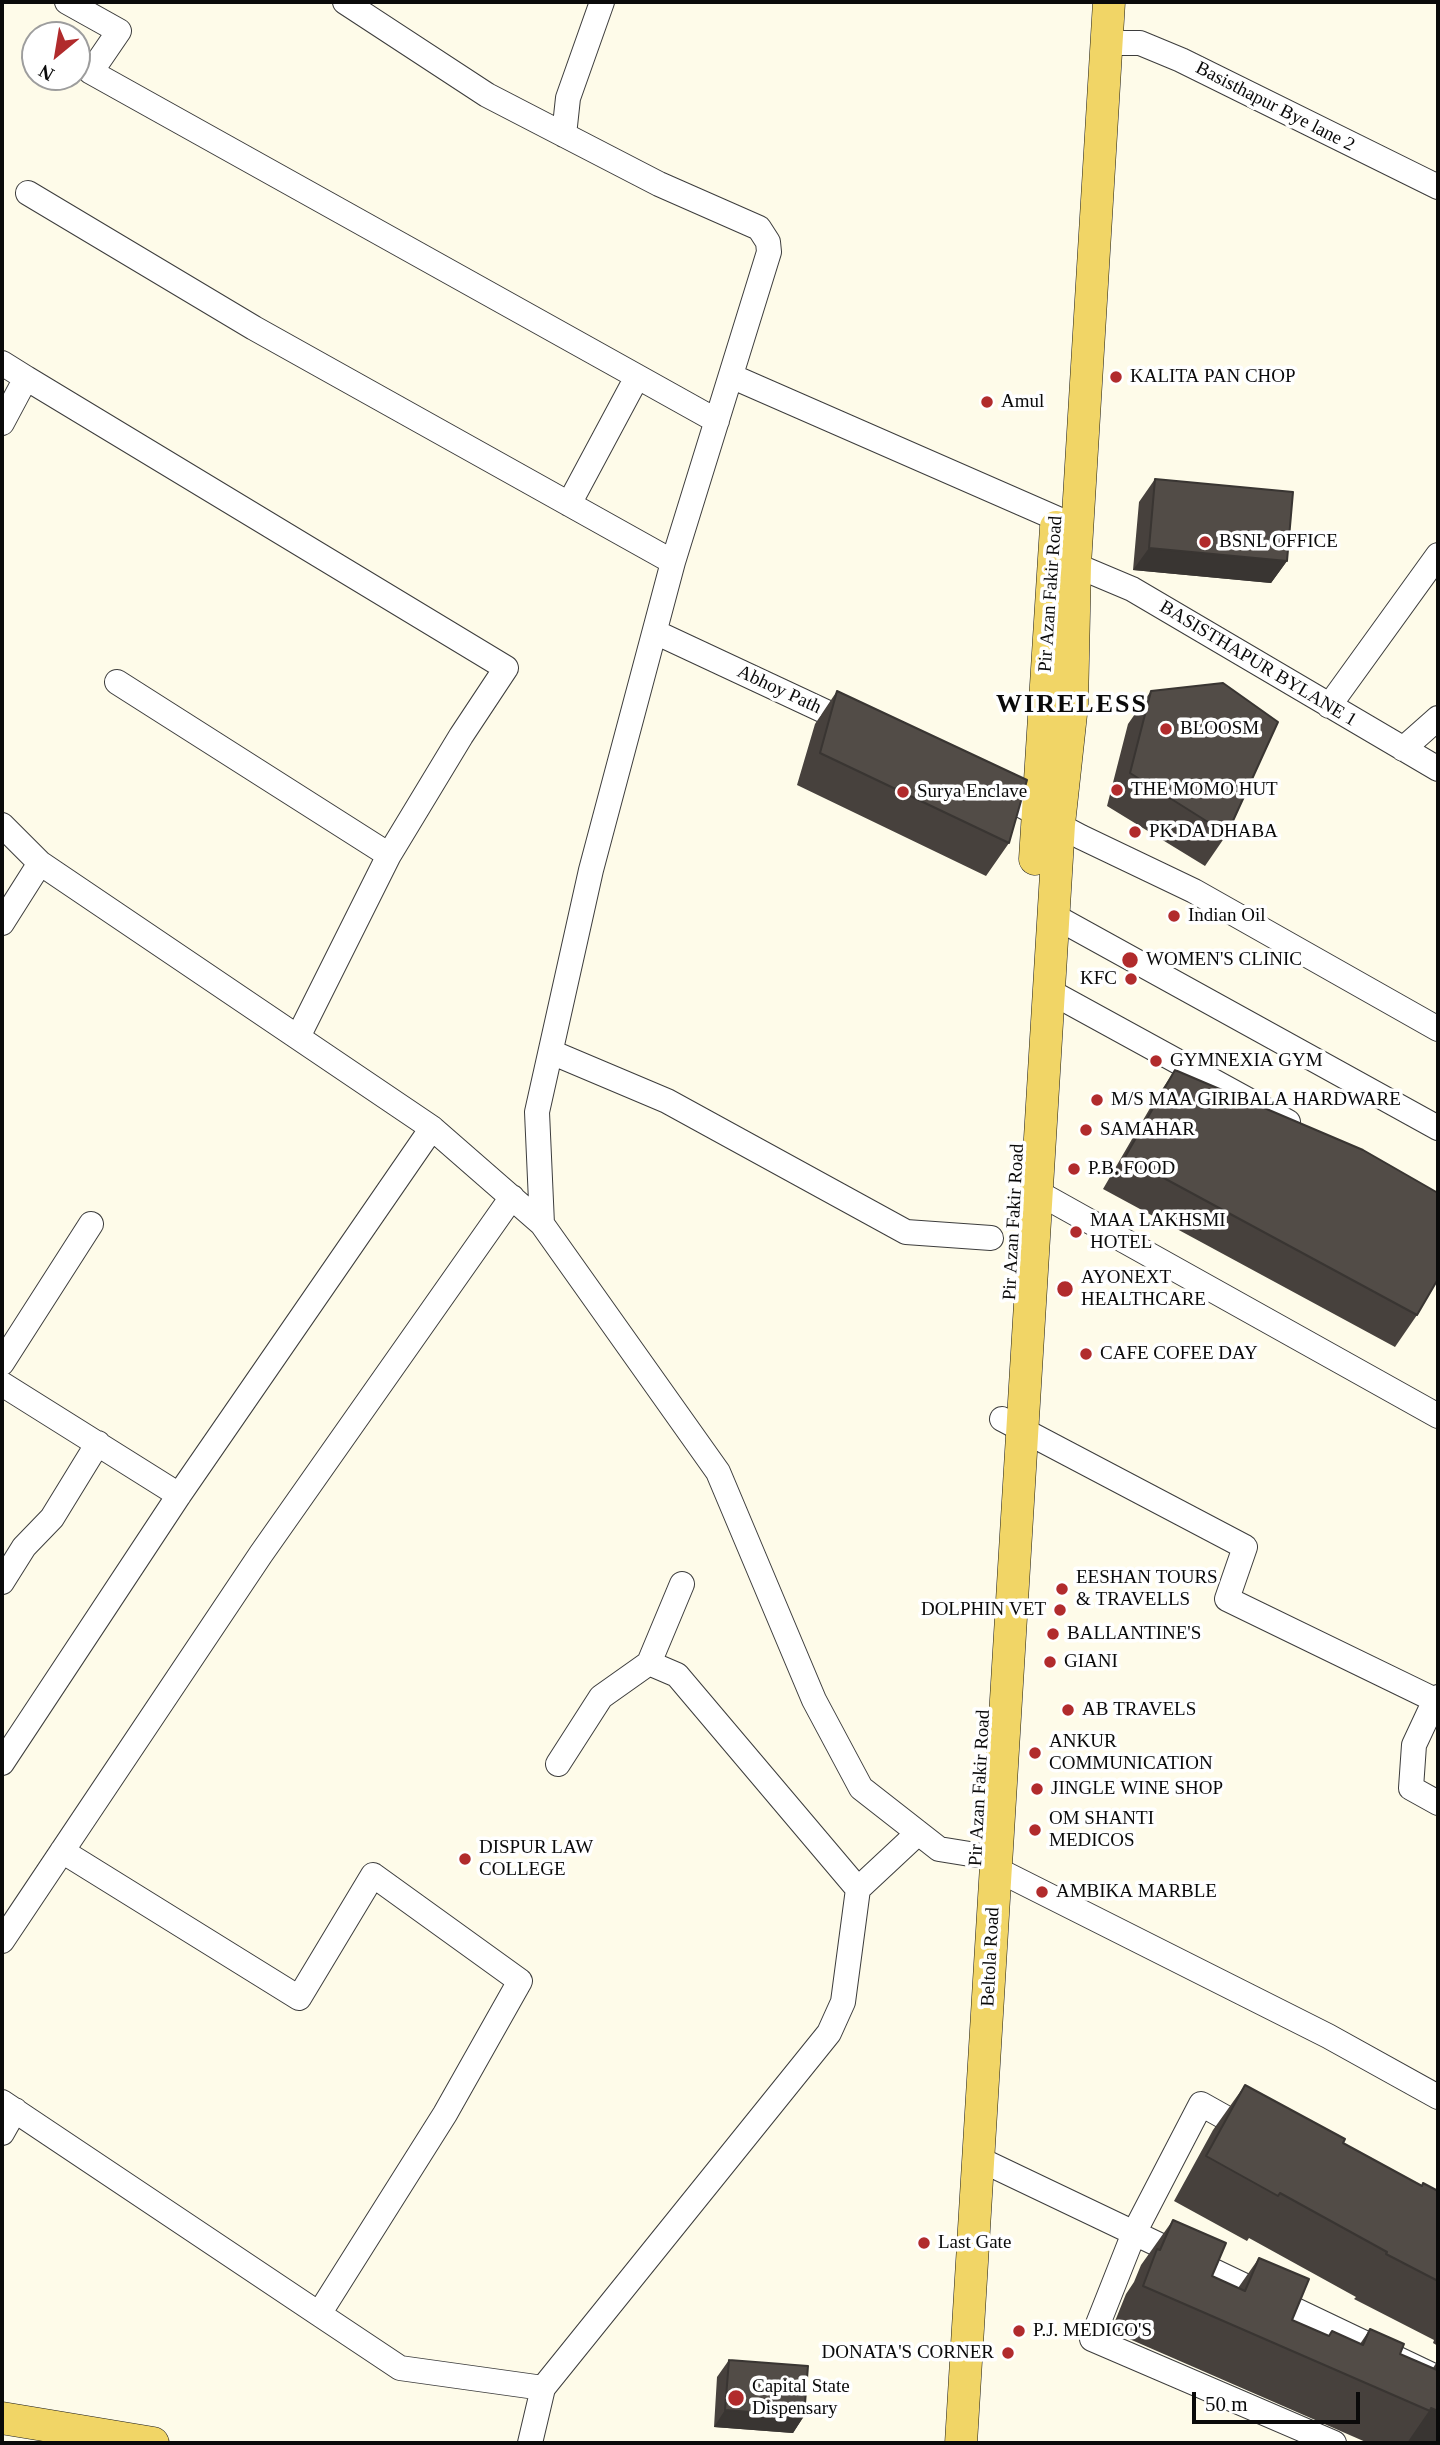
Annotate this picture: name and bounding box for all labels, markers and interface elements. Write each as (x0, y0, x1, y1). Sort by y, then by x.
north arrow (21, 21, 91, 91)
street label: Basisthapur Bye lane 2 (1192, 57, 1358, 157)
text: N (35, 60, 57, 85)
place label: KALITA PAN CHOP (1130, 366, 1296, 388)
marker: KALITA PAN CHOP (1108, 369, 1124, 385)
place label: Amul (1001, 391, 1044, 413)
marker: Amul (979, 394, 995, 410)
street label: Pir Azan Fakir Road (1034, 515, 1068, 673)
place label: BSNL OFFICE (1219, 531, 1338, 553)
marker: BSNL OFFICE (1197, 534, 1213, 550)
street label: BASISTHAPUR BYLANE 1 (1155, 596, 1361, 732)
street label: Abhoy Path (733, 661, 825, 719)
district label: WIRELESS (997, 689, 1147, 721)
place label: BLOOSM (1180, 718, 1259, 740)
marker: BLOOSM (1158, 721, 1174, 737)
place label: THE MOMO HUT (1131, 779, 1278, 801)
place label: Surya Enclave (917, 781, 1027, 803)
marker: THE MOMO HUT (1109, 782, 1125, 798)
marker: Surya Enclave (895, 784, 911, 800)
place label: PK DA DHABA (1149, 821, 1278, 843)
marker: PK DA DHABA (1127, 824, 1143, 840)
place label: Indian Oil (1188, 905, 1266, 927)
marker: Indian Oil (1166, 908, 1182, 924)
place label: WOMEN'S CLINIC (1146, 949, 1302, 971)
marker: WOMEN'S CLINIC (1120, 950, 1140, 970)
place label: KFC (1080, 968, 1117, 990)
marker: KFC (1123, 971, 1139, 987)
place label: GYMNEXIA GYM (1170, 1050, 1323, 1072)
marker: GYMNEXIA GYM (1148, 1053, 1164, 1069)
place label: M/S MAA GIRIBALA HARDWARE (1111, 1089, 1401, 1111)
marker: M/S MAA GIRIBALA HARDWARE (1089, 1092, 1105, 1108)
place label: SAMAHAR (1100, 1119, 1195, 1141)
marker: SAMAHAR (1078, 1122, 1094, 1138)
street label: Pir Azan Fakir Road (999, 1143, 1029, 1301)
place label: P.B. FOOD (1088, 1158, 1175, 1180)
marker: P.B. FOOD (1066, 1161, 1082, 1177)
place label: MAA LAKHSMI HOTEL (1090, 1210, 1226, 1254)
marker: MAA LAKHSMI HOTEL (1068, 1224, 1084, 1240)
place label: AYONEXT HEALTHCARE (1081, 1267, 1206, 1311)
marker: AYONEXT HEALTHCARE (1055, 1279, 1075, 1299)
place label: CAFE COFEE DAY (1100, 1343, 1258, 1365)
marker: CAFE COFEE DAY (1078, 1346, 1094, 1362)
place label: EESHAN TOURS & TRAVELLS (1076, 1567, 1218, 1611)
marker: EESHAN TOURS & TRAVELLS (1054, 1581, 1070, 1597)
place label: DOLPHIN VET (921, 1599, 1046, 1621)
marker: DOLPHIN VET (1052, 1602, 1068, 1618)
place label: BALLANTINE'S (1067, 1623, 1201, 1645)
marker: BALLANTINE'S (1045, 1626, 1061, 1642)
place label: GIANI (1064, 1651, 1118, 1673)
marker: GIANI (1042, 1654, 1058, 1670)
place label: AB TRAVELS (1082, 1699, 1196, 1721)
marker: AB TRAVELS (1060, 1702, 1076, 1718)
street label: Pir Azan Fakir Road (965, 1709, 995, 1867)
place label: ANKUR COMMUNICATION (1049, 1731, 1213, 1775)
marker: ANKUR COMMUNICATION (1027, 1745, 1043, 1761)
place label: JINGLE WINE SHOP (1051, 1778, 1223, 1800)
marker: JINGLE WINE SHOP (1029, 1781, 1045, 1797)
place label: OM SHANTI MEDICOS (1049, 1808, 1154, 1852)
marker: OM SHANTI MEDICOS (1027, 1822, 1043, 1838)
place label: DISPUR LAW COLLEGE (479, 1837, 593, 1881)
marker: DISPUR LAW COLLEGE (457, 1851, 473, 1867)
place label: AMBIKA MARBLE (1056, 1881, 1217, 1903)
marker: AMBIKA MARBLE (1034, 1884, 1050, 1900)
street label: Beltola Road (977, 1907, 1005, 2007)
place label: Last Gate (938, 2232, 1011, 2254)
marker: Last Gate (916, 2235, 932, 2251)
place label: P.J. MEDICO'S (1033, 2320, 1152, 2342)
marker: P.J. MEDICO'S (1011, 2323, 1027, 2339)
place label: DONATA'S CORNER (822, 2342, 994, 2364)
marker: DONATA'S CORNER (1000, 2345, 1016, 2361)
place label: Capital State Dispensary (752, 2376, 850, 2420)
scale bar (1195, 2378, 1363, 2422)
marker: Capital State Dispensary (726, 2388, 746, 2408)
text: 50 m (1205, 2392, 1248, 2416)

